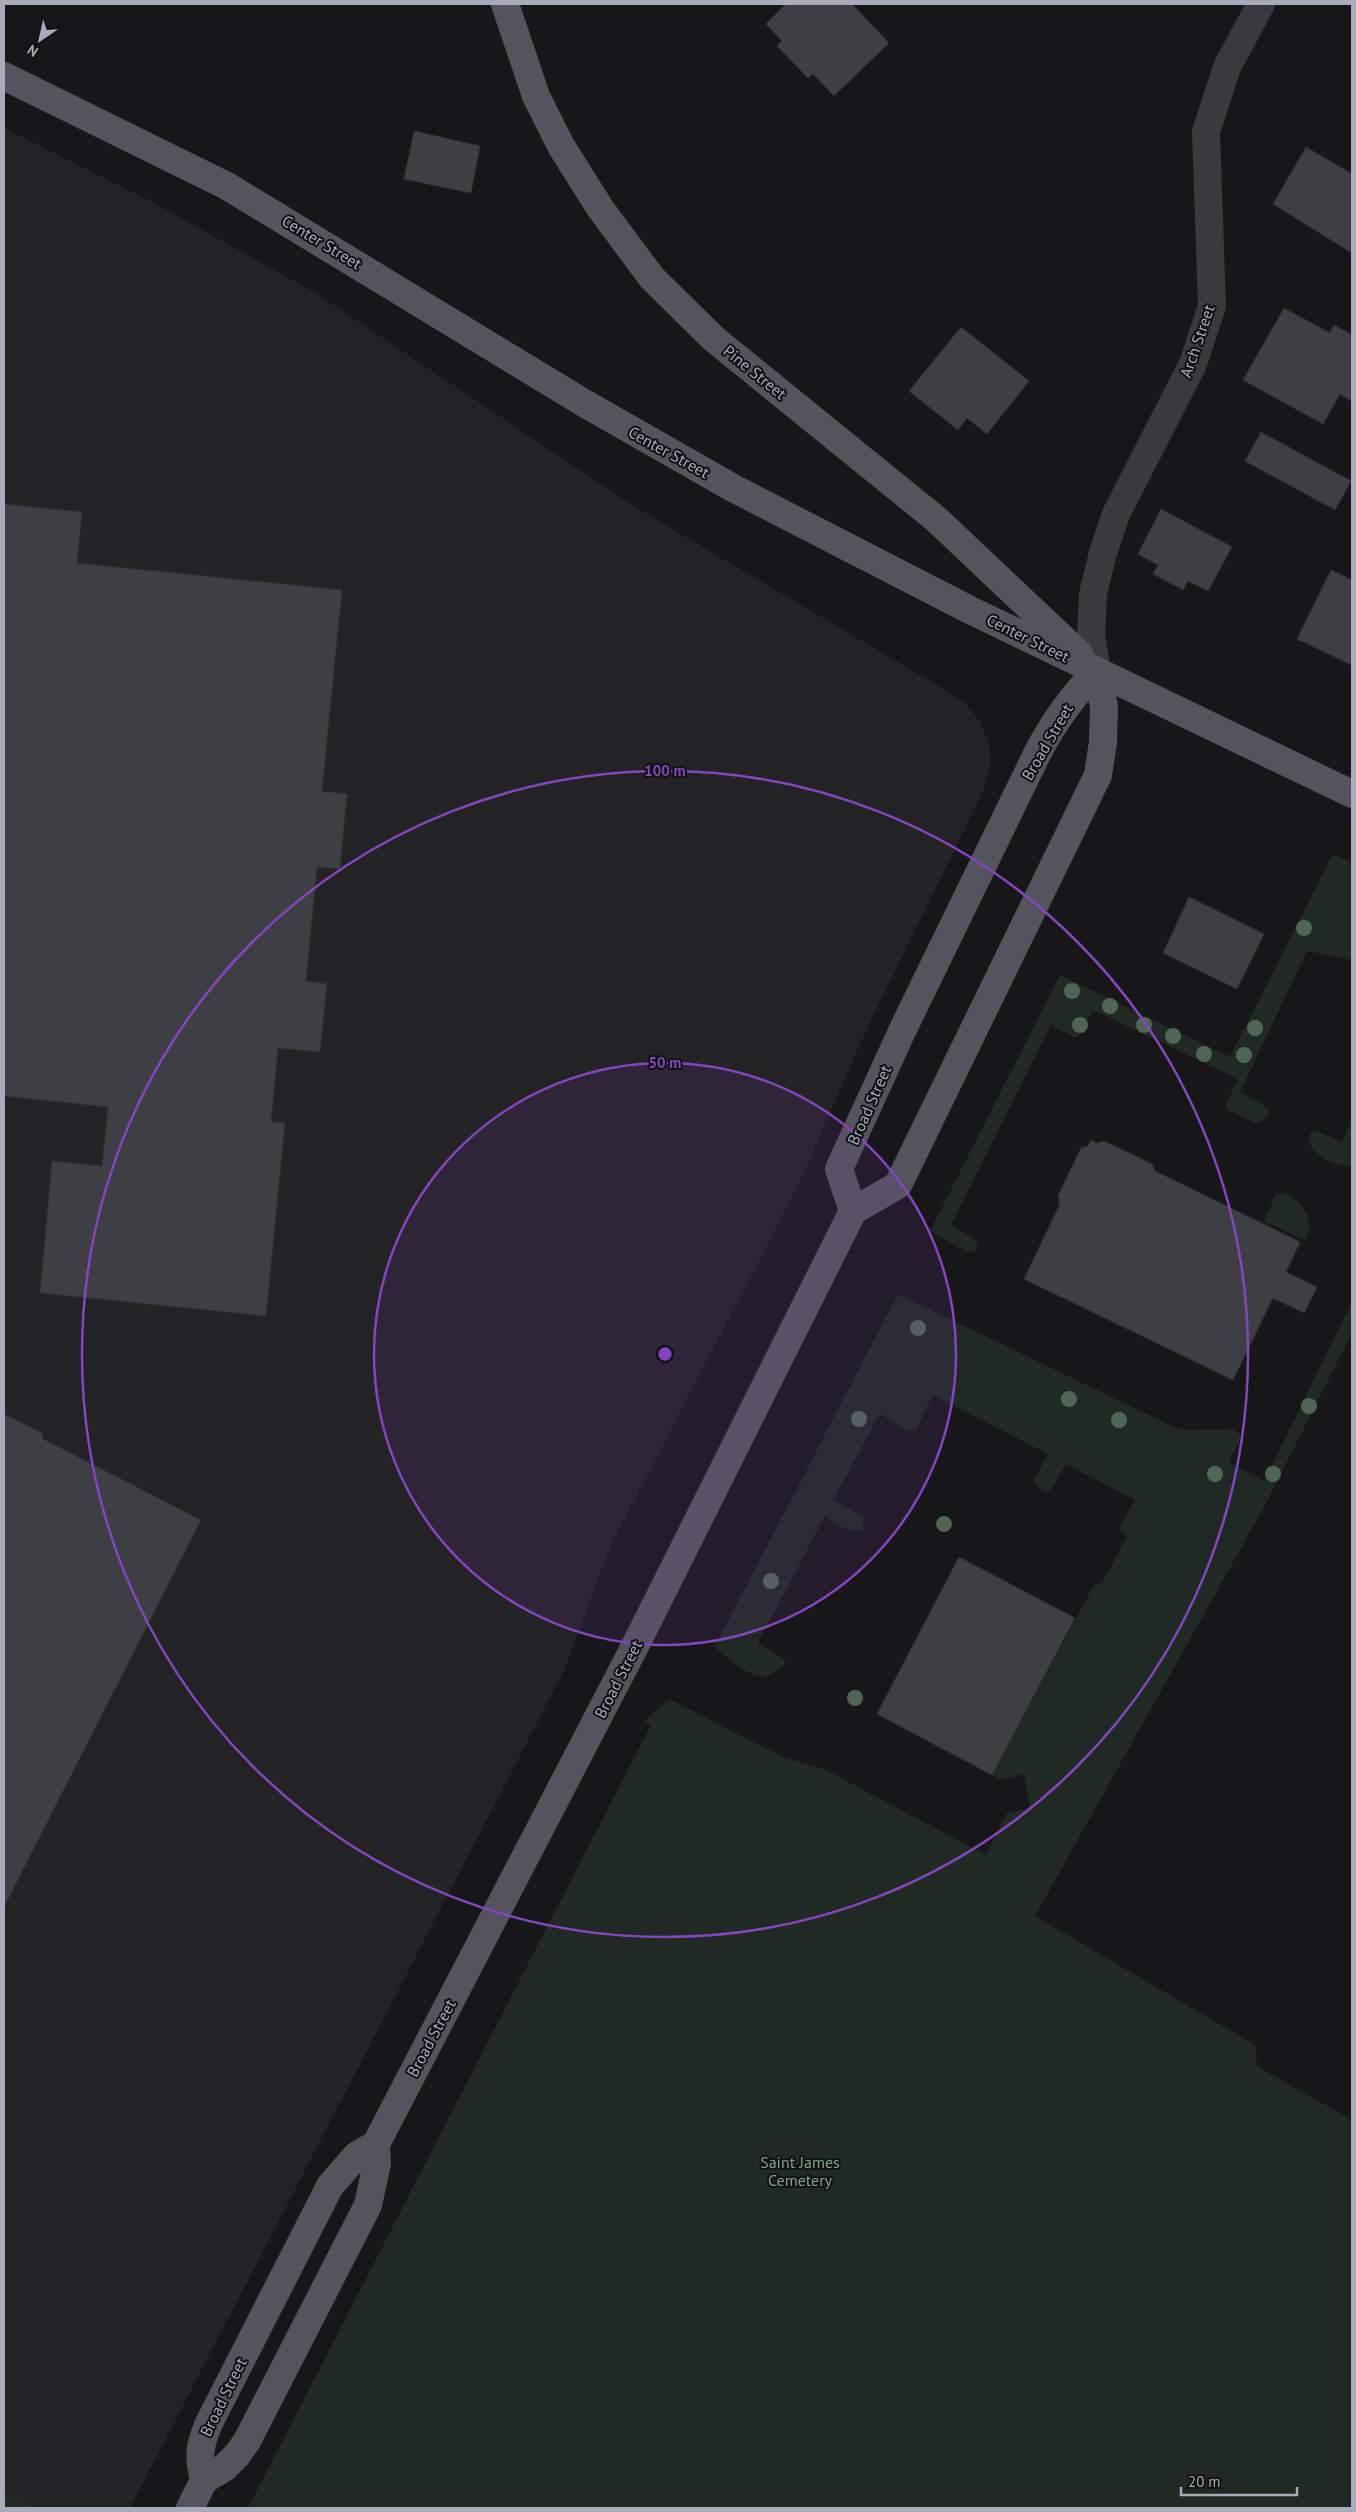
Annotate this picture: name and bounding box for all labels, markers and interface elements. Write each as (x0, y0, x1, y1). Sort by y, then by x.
north arrow (15, 15, 65, 65)
text: N (24, 41, 42, 61)
street label: Center Street (279, 210, 366, 274)
street label: Arch Street (1175, 301, 1219, 380)
street label: Pine Street (719, 341, 791, 404)
street label: Center Street (625, 422, 713, 483)
street label: Center Street (983, 609, 1073, 667)
street label: Broad Street (1017, 700, 1077, 784)
text: 100 m (644, 761, 686, 780)
text: 50 m (649, 1053, 681, 1072)
street label: Broad Street (843, 1062, 896, 1148)
centre of rings (656, 1345, 674, 1363)
street label: Broad Street (590, 1636, 646, 1721)
street label: Broad Street (402, 1995, 460, 2080)
park label: Saint James Cemetery (760, 2152, 840, 2190)
street label: Broad Street (195, 2354, 251, 2440)
scale bar (1181, 2464, 1297, 2496)
text: 20 m (1188, 2472, 1221, 2491)

